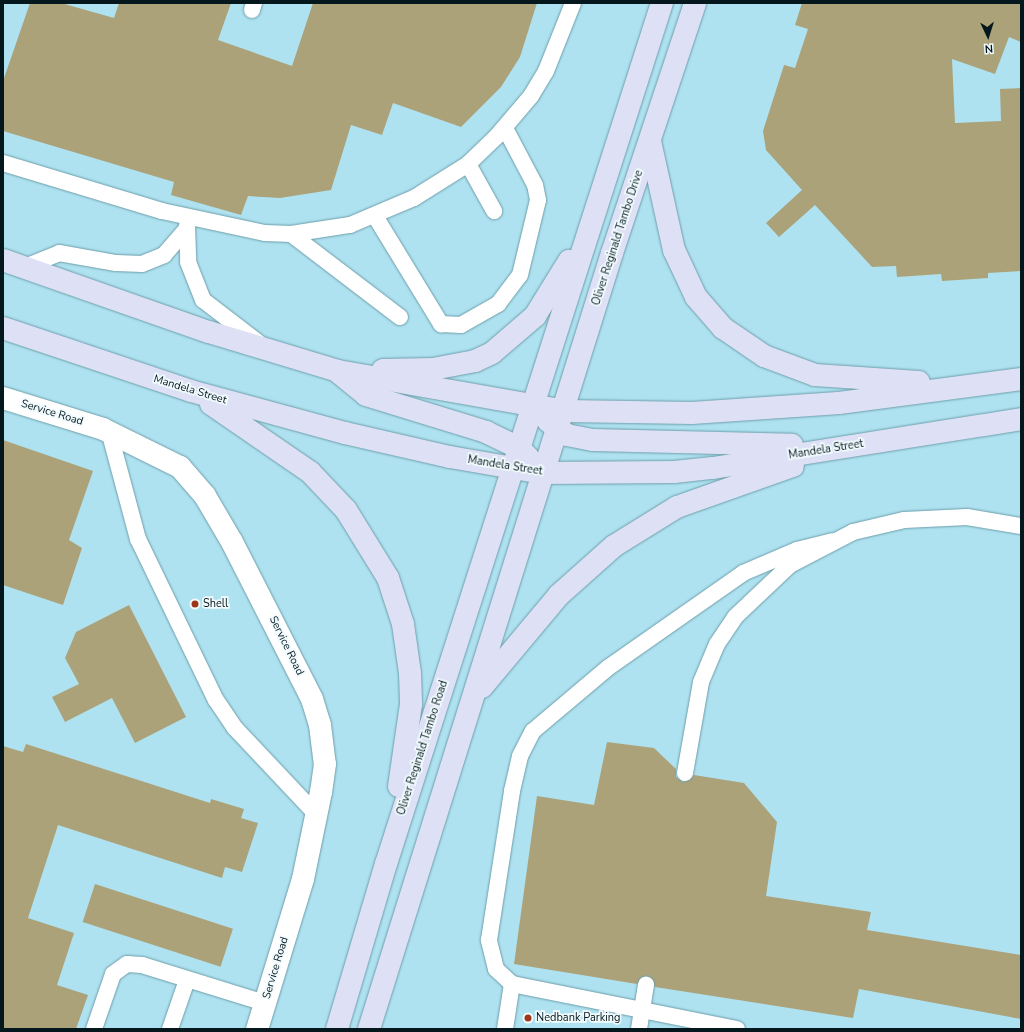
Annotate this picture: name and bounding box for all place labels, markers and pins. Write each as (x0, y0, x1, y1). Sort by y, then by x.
place label: Shell (203, 597, 228, 611)
marker: Shell (190, 599, 200, 609)
place label: Nedbank Parking (536, 1011, 620, 1025)
marker: Nedbank Parking (523, 1013, 533, 1023)

